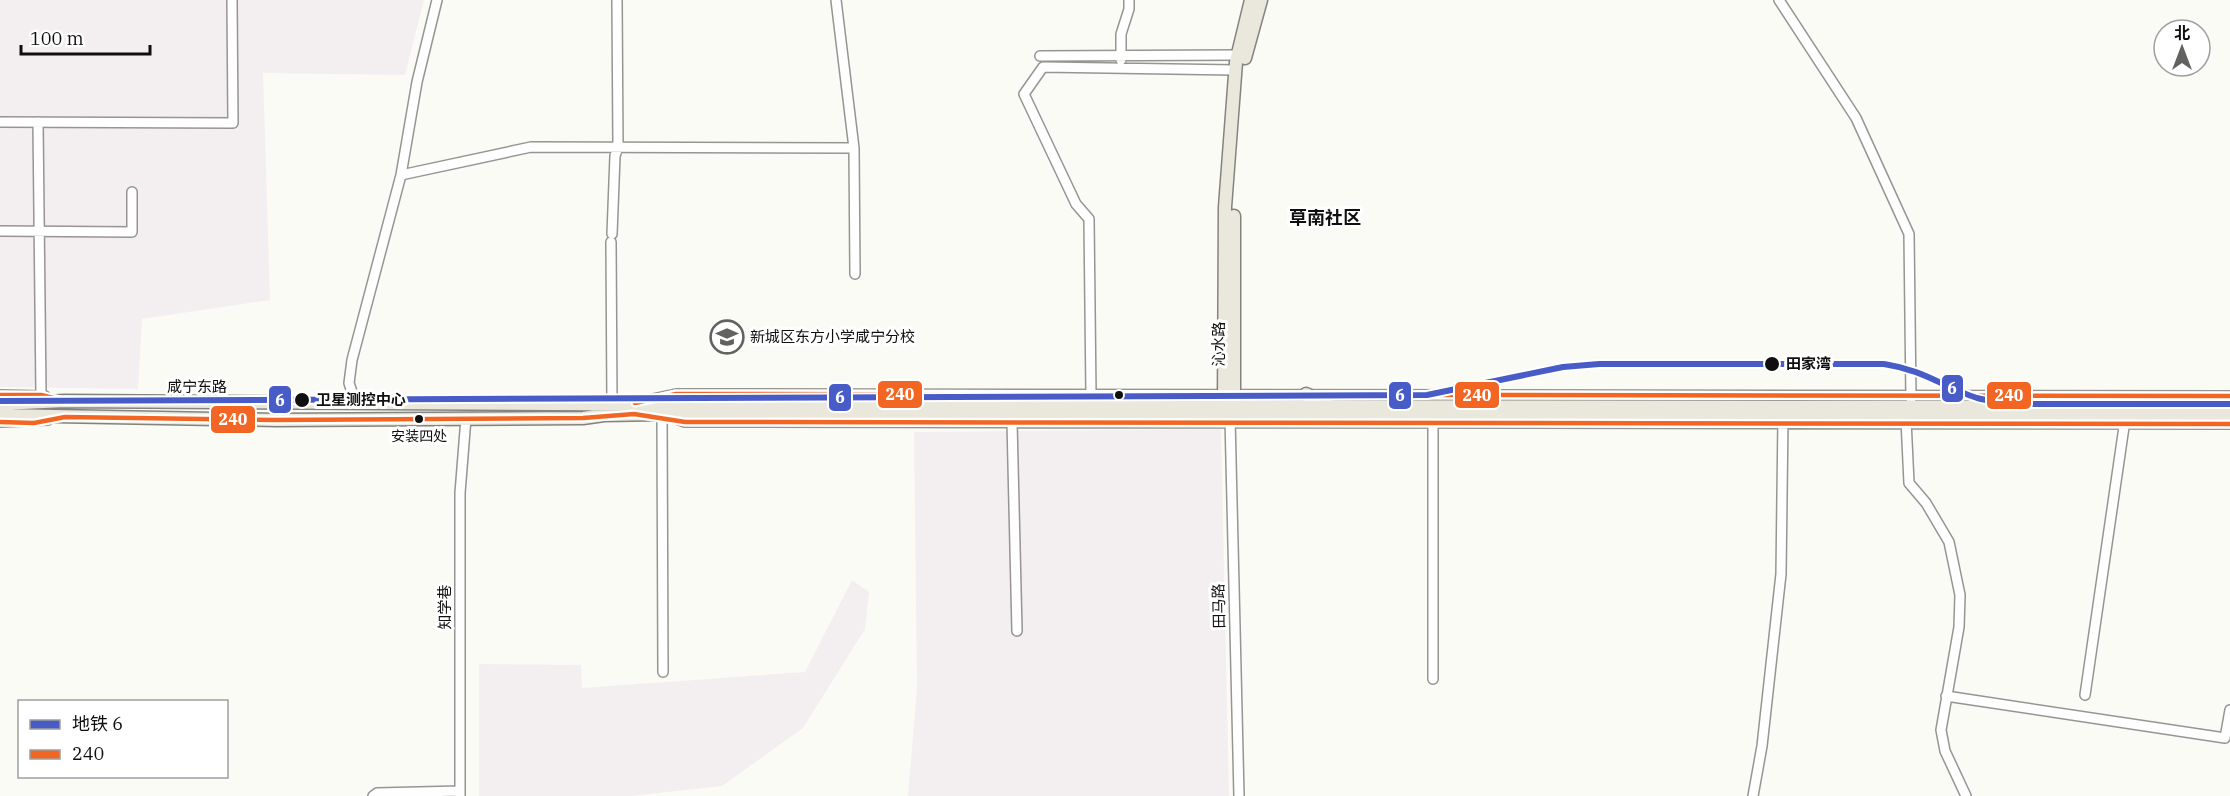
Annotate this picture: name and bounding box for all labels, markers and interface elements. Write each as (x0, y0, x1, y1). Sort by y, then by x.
scale bar (21, 18, 150, 56)
north arrow (2152, 18, 2212, 78)
text: 北 (2174, 23, 2190, 43)
text: 100 m (30, 27, 84, 50)
district label: 草南社区 (1289, 206, 1361, 229)
school or university icon: 新城区东方小学咸宁分校 (709, 319, 745, 355)
street label: 沁水路 (1209, 321, 1228, 367)
place label: 新城区东方小学咸宁分校 (750, 327, 915, 346)
place label: 田家湾 (1786, 354, 1831, 373)
marker: 田家湾 (1763, 355, 1781, 373)
line badge: 6 (1941, 374, 1964, 403)
street label: 咸宁东路 (167, 377, 227, 396)
text: 6 (1947, 378, 1957, 398)
line badge: 240 (877, 380, 923, 409)
line badge: 6 (1388, 381, 1412, 410)
line badge: 240 (1454, 381, 1500, 409)
line badge: 240 (1986, 381, 2032, 410)
line badge: 6 (828, 383, 852, 412)
text: 240 (886, 384, 915, 404)
line badge: 6 (268, 385, 292, 414)
text: 6 (1395, 385, 1405, 405)
text: 240 (1463, 385, 1492, 405)
text: 240 (1995, 385, 2024, 405)
text: 6 (835, 387, 845, 407)
unlabelled marker (1113, 389, 1125, 401)
text: 6 (275, 390, 285, 410)
place label: 卫星测控中心 (316, 390, 406, 409)
marker: 卫星测控中心 (293, 391, 311, 409)
line badge: 240 (210, 405, 256, 434)
text: 240 (219, 409, 248, 429)
marker: 安装四处 (413, 413, 425, 425)
place label: 安装四处 (391, 427, 447, 445)
street label: 田马路 (1209, 583, 1228, 629)
street label: 知学巷 (435, 584, 454, 630)
legend (18, 700, 228, 778)
text: 地铁 6 (72, 712, 123, 735)
text: 240 (72, 742, 104, 765)

